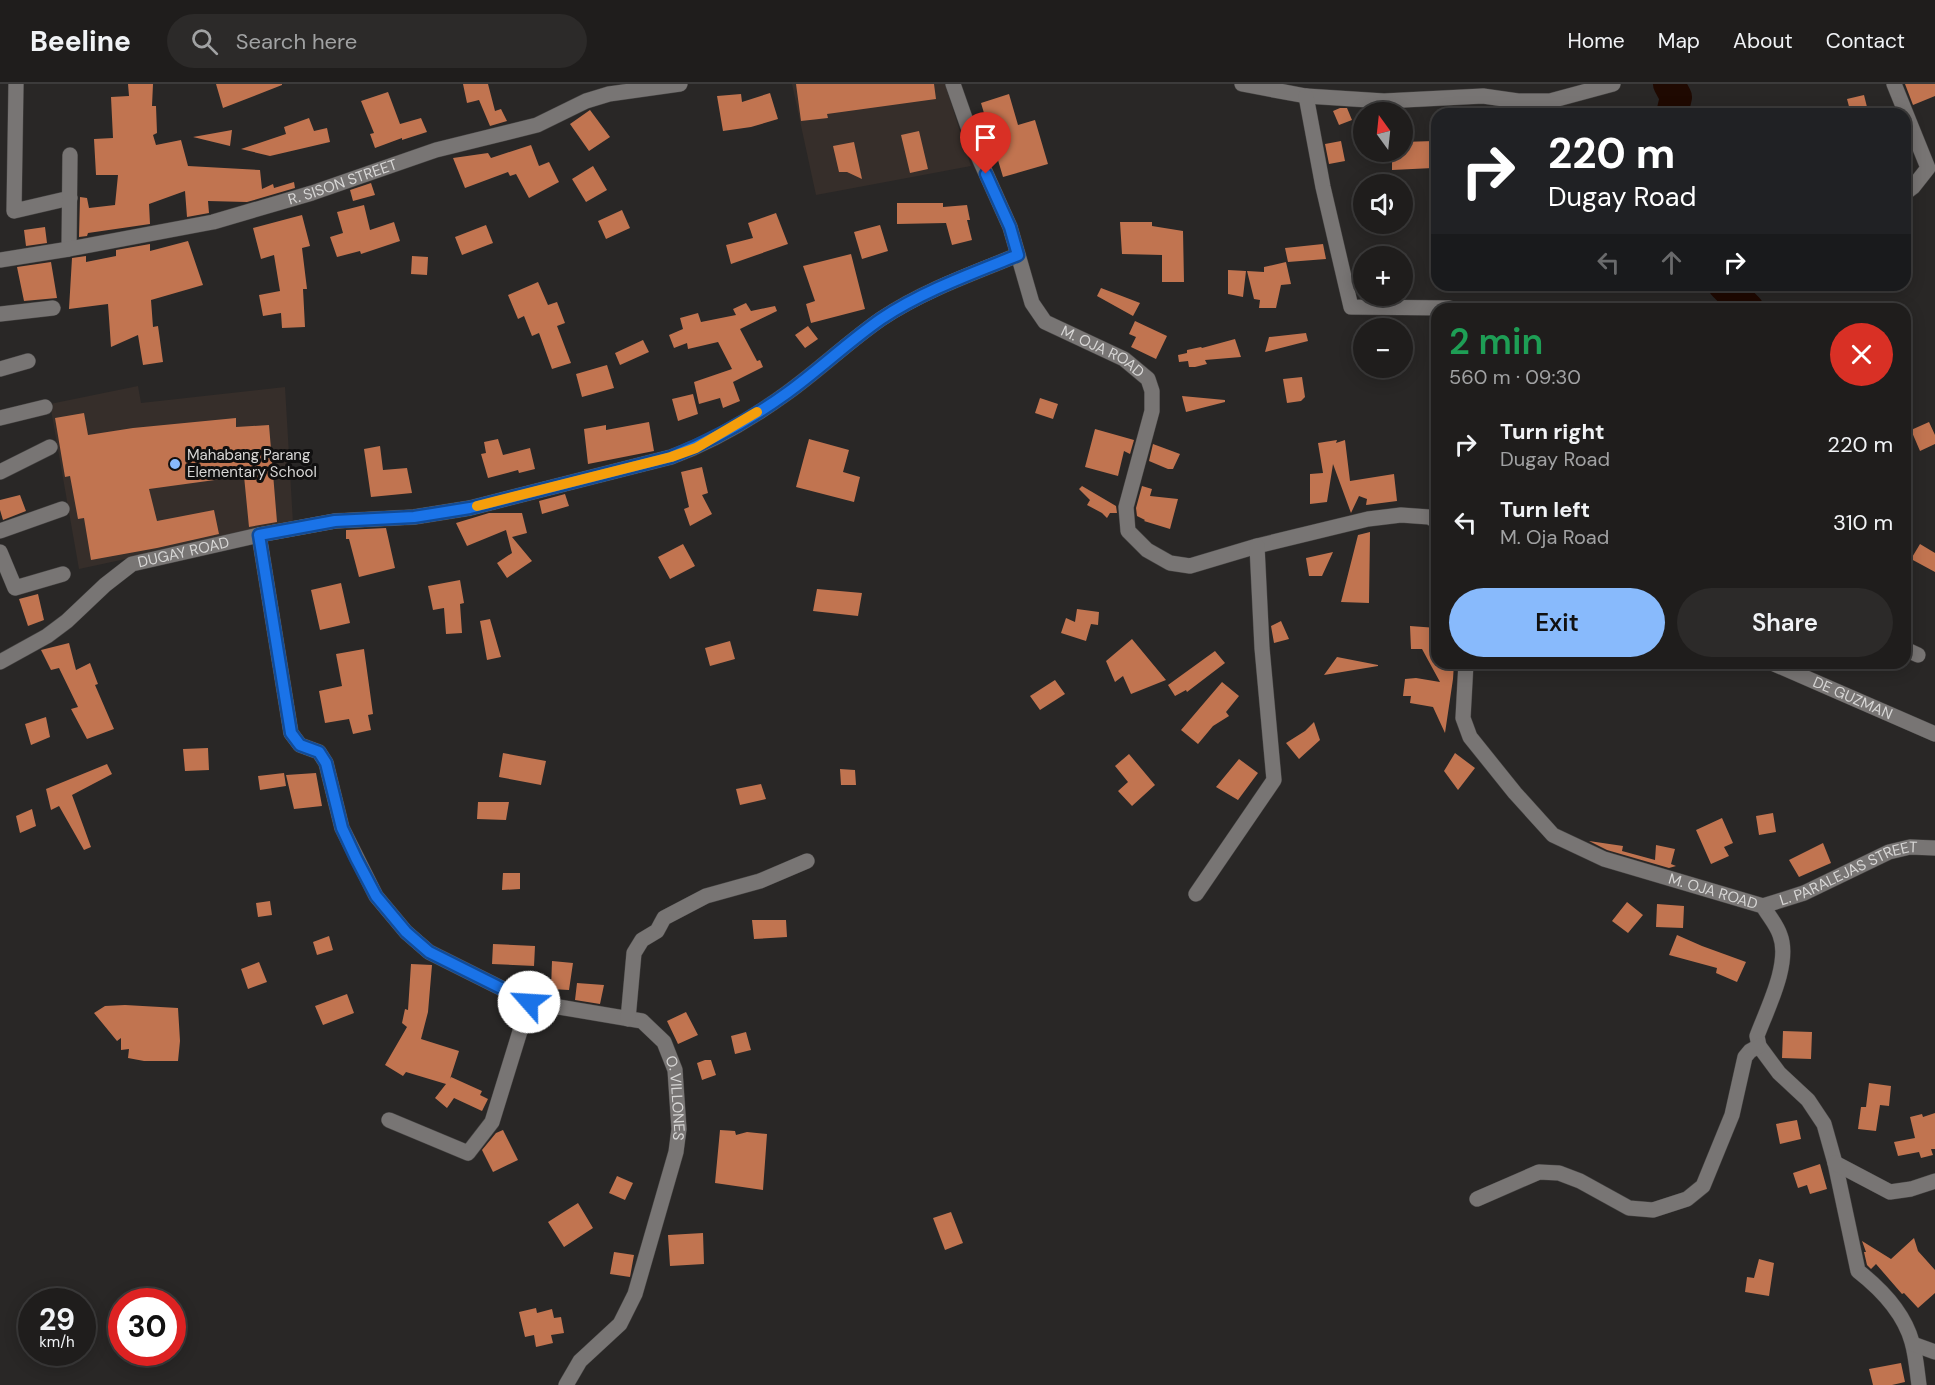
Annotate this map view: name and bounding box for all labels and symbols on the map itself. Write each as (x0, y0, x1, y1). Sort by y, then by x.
north arrow (1353, 102, 1413, 162)
pin (960, 112, 1011, 174)
street label: R. SISON STREET (286, 154, 400, 209)
street label: M. OJA ROAD (1058, 321, 1149, 382)
place label: Mahabang Parang Elementary School (187, 445, 317, 482)
marker: Mahabang Parang Elementary School (168, 457, 182, 471)
street label: DUGAY ROAD (136, 532, 231, 572)
street label: DE GUZMAN (1810, 672, 1896, 724)
street label: L. PARALEJAS STREET (1777, 837, 1918, 910)
street label: M. OJA ROAD (1666, 869, 1760, 914)
position arrow (497, 970, 561, 1034)
street label: O. VILLONES (660, 1052, 689, 1142)
speed limit sign: 30 (108, 1288, 186, 1366)

